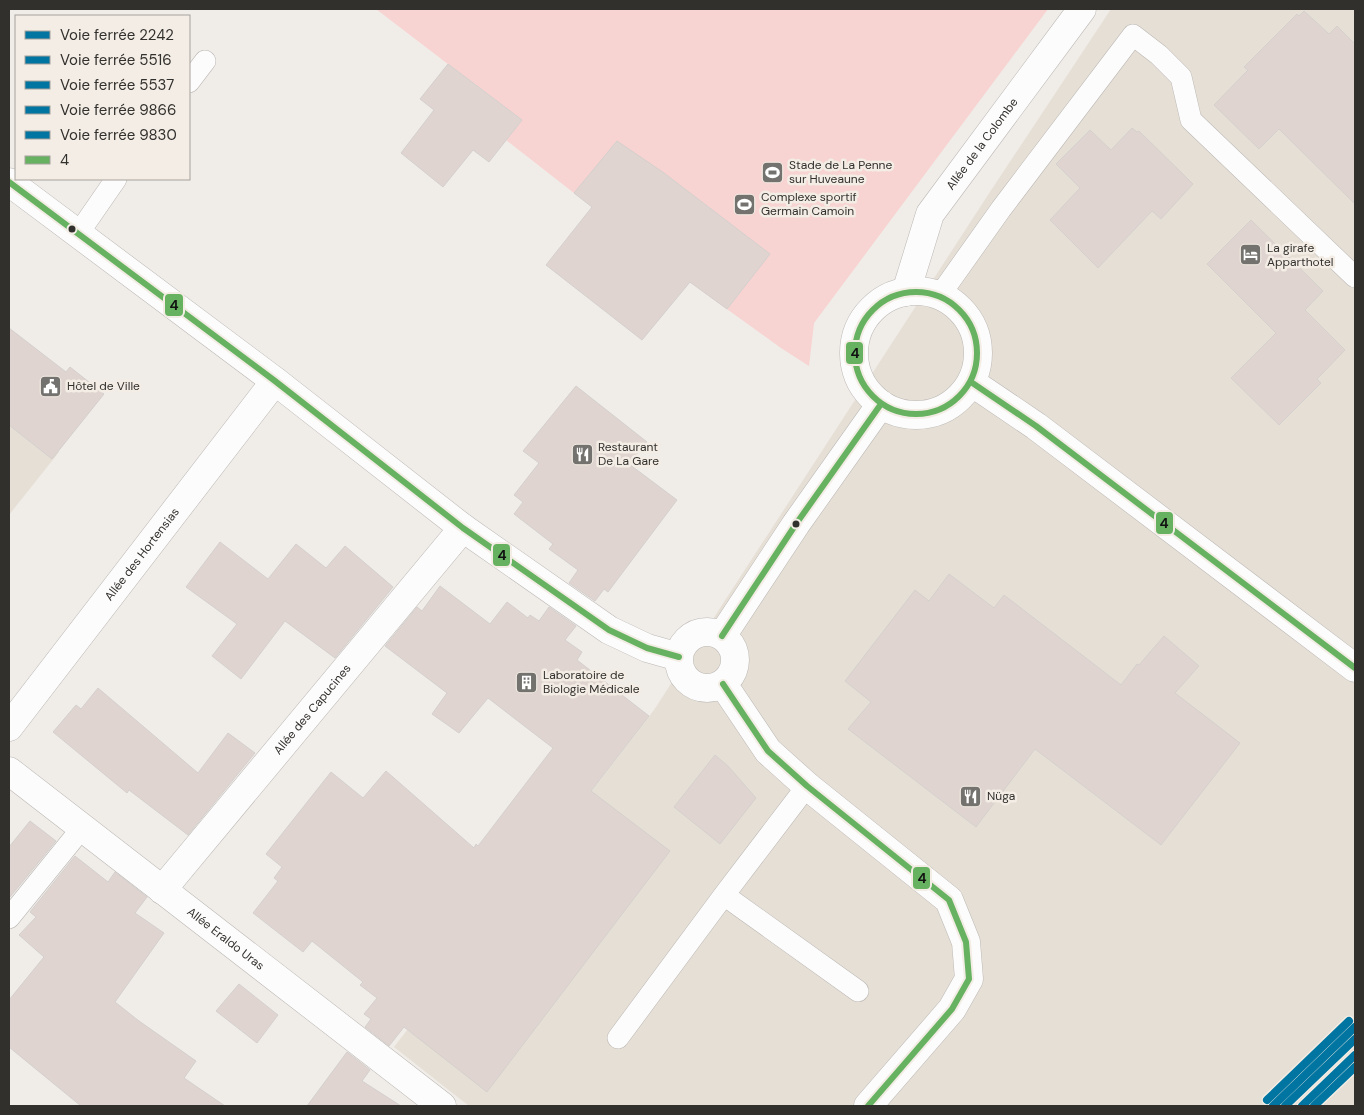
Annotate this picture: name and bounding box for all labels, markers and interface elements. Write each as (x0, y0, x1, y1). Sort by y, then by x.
legend (15, 15, 190, 180)
text: Voie ferrée 2242 (60, 25, 174, 45)
text: Voie ferrée 5516 (60, 50, 172, 70)
text: Voie ferrée 5537 (60, 75, 174, 95)
street label: Allée de la Colombe (943, 94, 1022, 193)
text: Voie ferrée 9866 (60, 100, 176, 120)
text: Voie ferrée 9830 (60, 125, 177, 145)
text: 4 (60, 150, 69, 170)
place label: Stade de La Penne sur Huveaune (789, 157, 893, 187)
sports icon: Stade de La Penne sur Huveaune (761, 160, 785, 184)
place label: Complexe sportif Germain Camoin (761, 189, 857, 219)
sports icon: Complexe sportif Germain Camoin (733, 192, 757, 216)
unlabelled marker (67, 224, 77, 234)
place label: La girafe Apparthotel (1267, 240, 1333, 270)
hotel icon: La girafe Apparthotel (1239, 243, 1263, 267)
line badge: 4 (164, 293, 184, 317)
text: 4 (169, 296, 179, 314)
line badge: 4 (845, 341, 864, 365)
text: 4 (850, 344, 860, 362)
public building icon: Hôtel de Ville (39, 374, 63, 398)
place label: Hôtel de Ville (67, 378, 140, 394)
place label: Restaurant De La Gare (598, 439, 659, 469)
restaurant icon: Restaurant De La Gare (570, 442, 594, 466)
street label: Allée des Hortensias (101, 504, 183, 604)
line badge: 4 (1155, 511, 1174, 535)
text: 4 (1159, 514, 1169, 532)
unlabelled marker (791, 519, 801, 529)
line badge: 4 (492, 543, 511, 567)
text: 4 (497, 546, 507, 564)
street label: Allée des Capucines (270, 661, 354, 758)
place label: Laboratoire de Biologie Médicale (543, 667, 640, 697)
building icon: Laboratoire de Biologie Médicale (515, 670, 539, 694)
restaurant icon: Nüga (959, 784, 983, 808)
place label: Nüga (987, 788, 1015, 804)
line badge: 4 (912, 866, 931, 890)
text: 4 (917, 869, 927, 887)
street label: Allée Eraldo Uras (184, 904, 268, 974)

